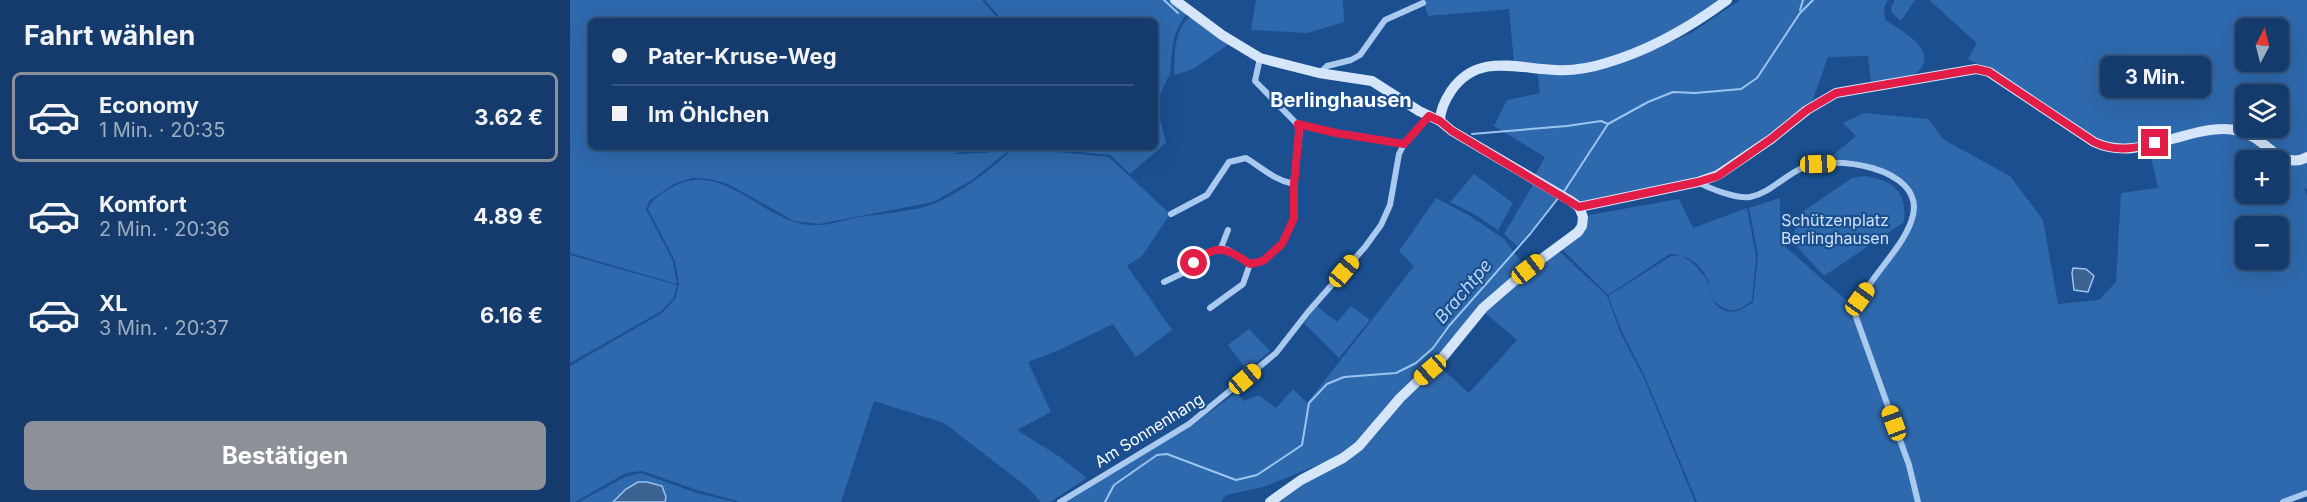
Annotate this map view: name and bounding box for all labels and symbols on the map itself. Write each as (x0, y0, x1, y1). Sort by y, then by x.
north arrow (2235, 18, 2289, 72)
callout: 3 Min. (2100, 56, 2210, 98)
district label: Berlinghausen (1270, 88, 1412, 112)
route end (2141, 129, 2168, 156)
car (1800, 154, 1836, 174)
park label: Schützenplatz Berlinghausen (1781, 210, 1889, 248)
route start (1180, 249, 1207, 276)
car (1326, 251, 1362, 291)
car (1508, 251, 1548, 287)
water label: Brachtpe (1430, 255, 1496, 327)
car (1842, 279, 1878, 319)
car (1411, 351, 1449, 389)
car (1225, 361, 1265, 397)
street label: Am Sonnenhang (1091, 388, 1207, 472)
car (1879, 403, 1909, 443)

